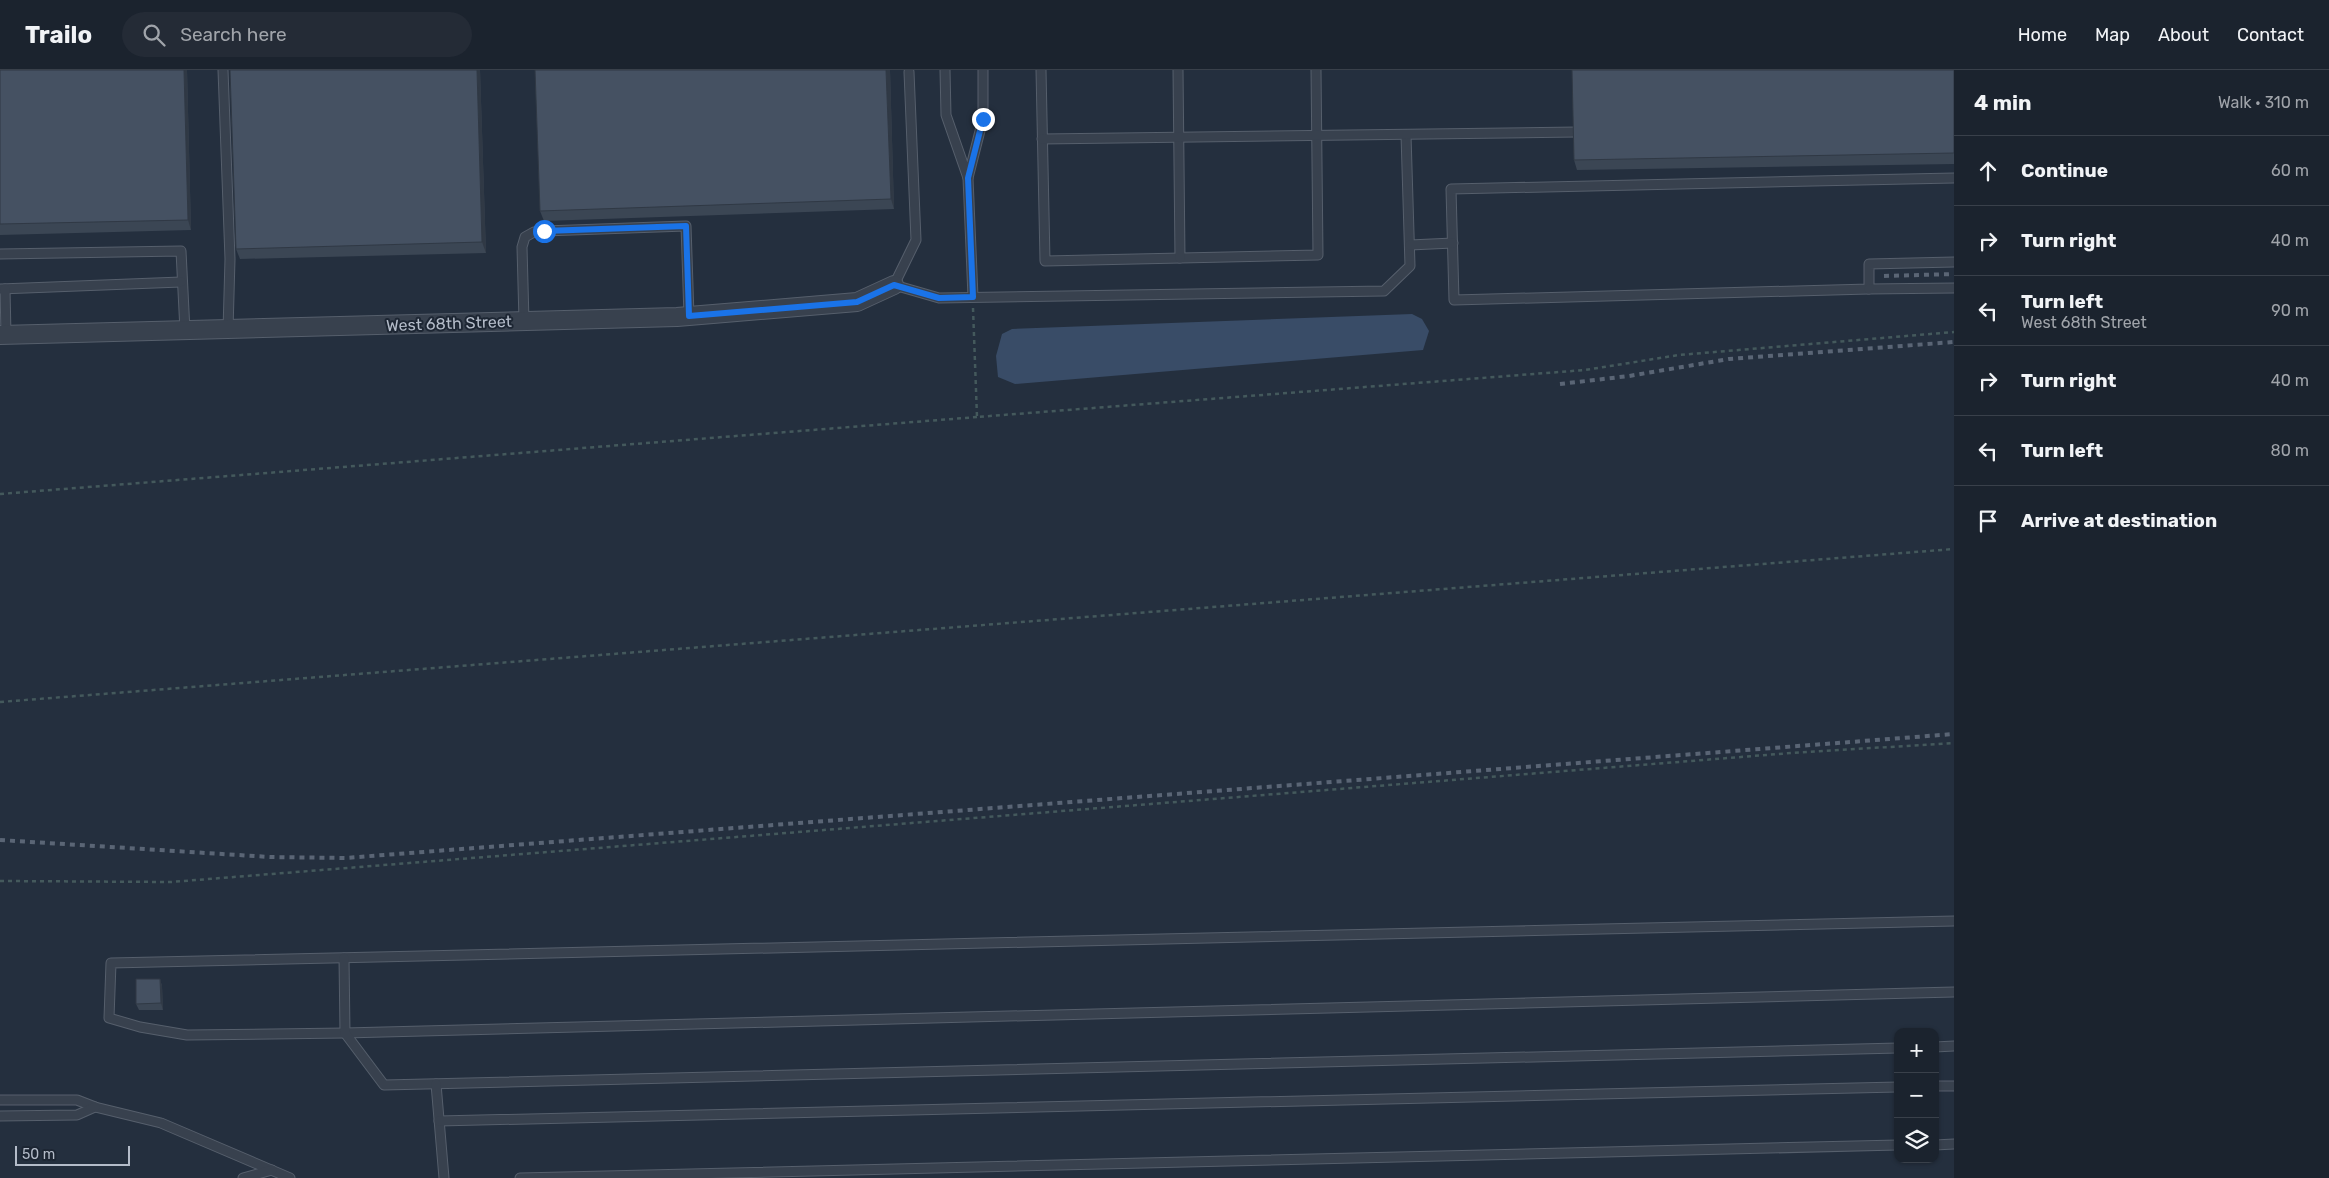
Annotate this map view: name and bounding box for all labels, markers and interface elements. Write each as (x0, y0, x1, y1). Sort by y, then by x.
search box (122, 12, 472, 57)
text: Trailo (25, 21, 92, 49)
icon: search (140, 21, 168, 49)
text: Search here (180, 23, 287, 46)
text: Home (2018, 24, 2067, 46)
text: Map (2095, 24, 2130, 46)
text: About (2158, 24, 2209, 46)
text: Contact (2237, 24, 2304, 46)
text: 4 min (1974, 90, 2032, 115)
text: Walk · 310 m (2218, 93, 2309, 112)
route end (972, 108, 995, 131)
icon: ahead (1974, 157, 2002, 185)
text: Continue (2021, 159, 2108, 182)
text: 60 m (2271, 161, 2309, 180)
route start (533, 220, 556, 243)
icon: right (1974, 227, 2002, 255)
text: Turn right (2021, 229, 2116, 252)
text: 40 m (2271, 231, 2309, 250)
text: Turn left (2021, 290, 2103, 313)
icon: left (1974, 297, 2002, 325)
text: 90 m (2271, 301, 2309, 320)
street label: West 68th Street (386, 312, 512, 335)
text: West 68th Street (2021, 313, 2147, 332)
icon: right (1974, 367, 2002, 395)
text: Turn right (2021, 369, 2116, 392)
text: 40 m (2271, 371, 2309, 390)
icon: left (1974, 437, 2002, 465)
text: Turn left (2021, 439, 2103, 462)
text: 80 m (2271, 441, 2309, 460)
icon: arrive (1974, 507, 2002, 535)
text: Arrive at destination (2021, 509, 2217, 532)
map controls (1894, 1028, 1939, 1163)
button: + (1894, 1028, 1939, 1073)
button: − (1894, 1073, 1939, 1118)
button: layers (1894, 1118, 1939, 1163)
scale bar (15, 1143, 130, 1166)
text: 50 m (22, 1146, 55, 1163)

